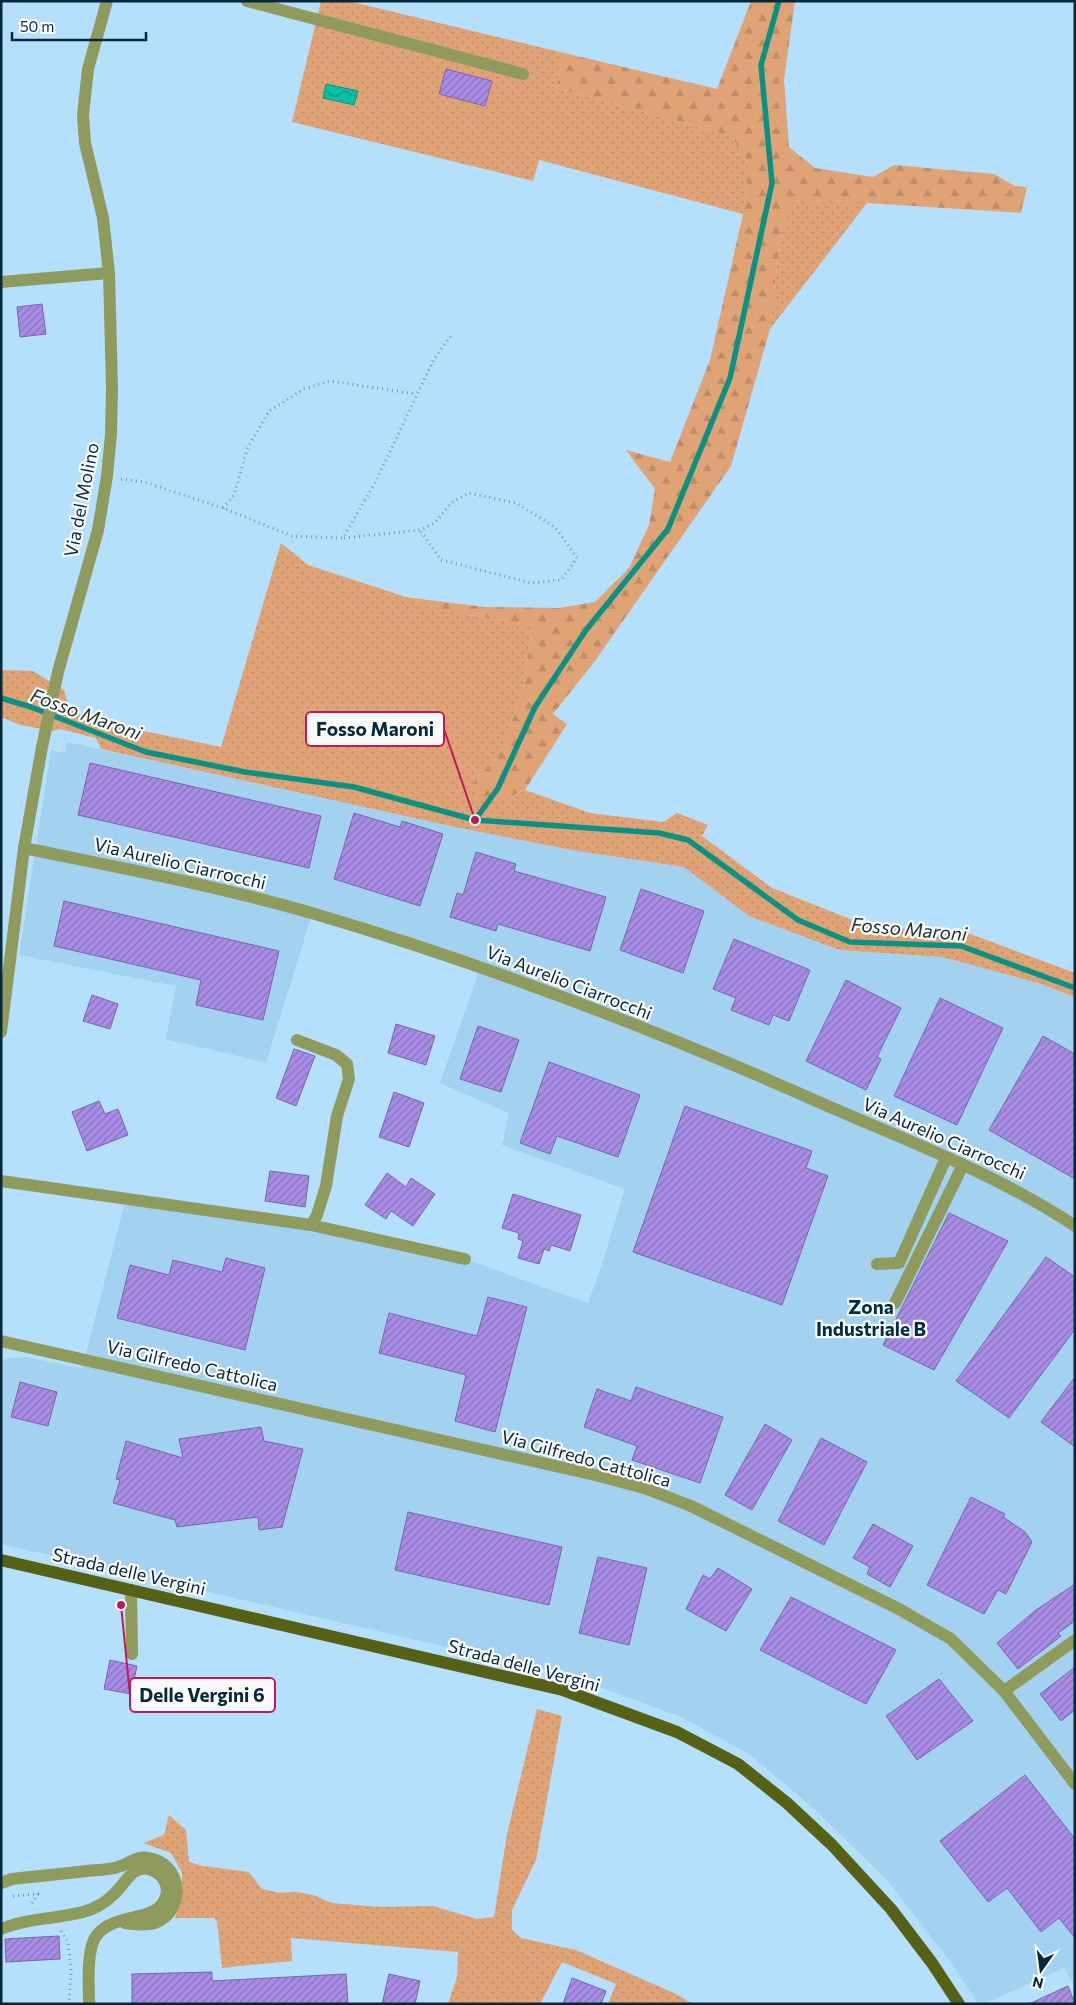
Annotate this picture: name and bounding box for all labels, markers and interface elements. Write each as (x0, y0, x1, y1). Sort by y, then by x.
scale bar (12, 10, 146, 42)
text: 50 m (20, 17, 54, 35)
street label: Via del Molino (59, 441, 103, 559)
water label: Fosso Maroni (28, 683, 146, 745)
callout: Fosso Maroni (306, 712, 444, 746)
text: Fosso Maroni (316, 717, 434, 740)
street label: Via Aurelio Ciarrocchi (92, 833, 268, 894)
water label: Fosso Maroni (850, 912, 969, 945)
street label: Via Aurelio Ciarrocchi (483, 940, 655, 1024)
street label: Via Aurelio Ciarrocchi (860, 1092, 1029, 1184)
district label: Zona Industriale B (816, 1295, 926, 1340)
street label: Via Gilfredo Cattolica (105, 1335, 280, 1395)
street label: Via Gilfredo Cattolica (499, 1425, 674, 1491)
street label: Strada delle Vergini (50, 1543, 208, 1599)
street label: Strada delle Vergini (446, 1634, 603, 1696)
callout: Delle Vergini 6 (130, 1678, 275, 1712)
text: Delle Vergini 6 (139, 1683, 265, 1706)
north arrow (1016, 1945, 1066, 1995)
text: N (1031, 1974, 1045, 1993)

